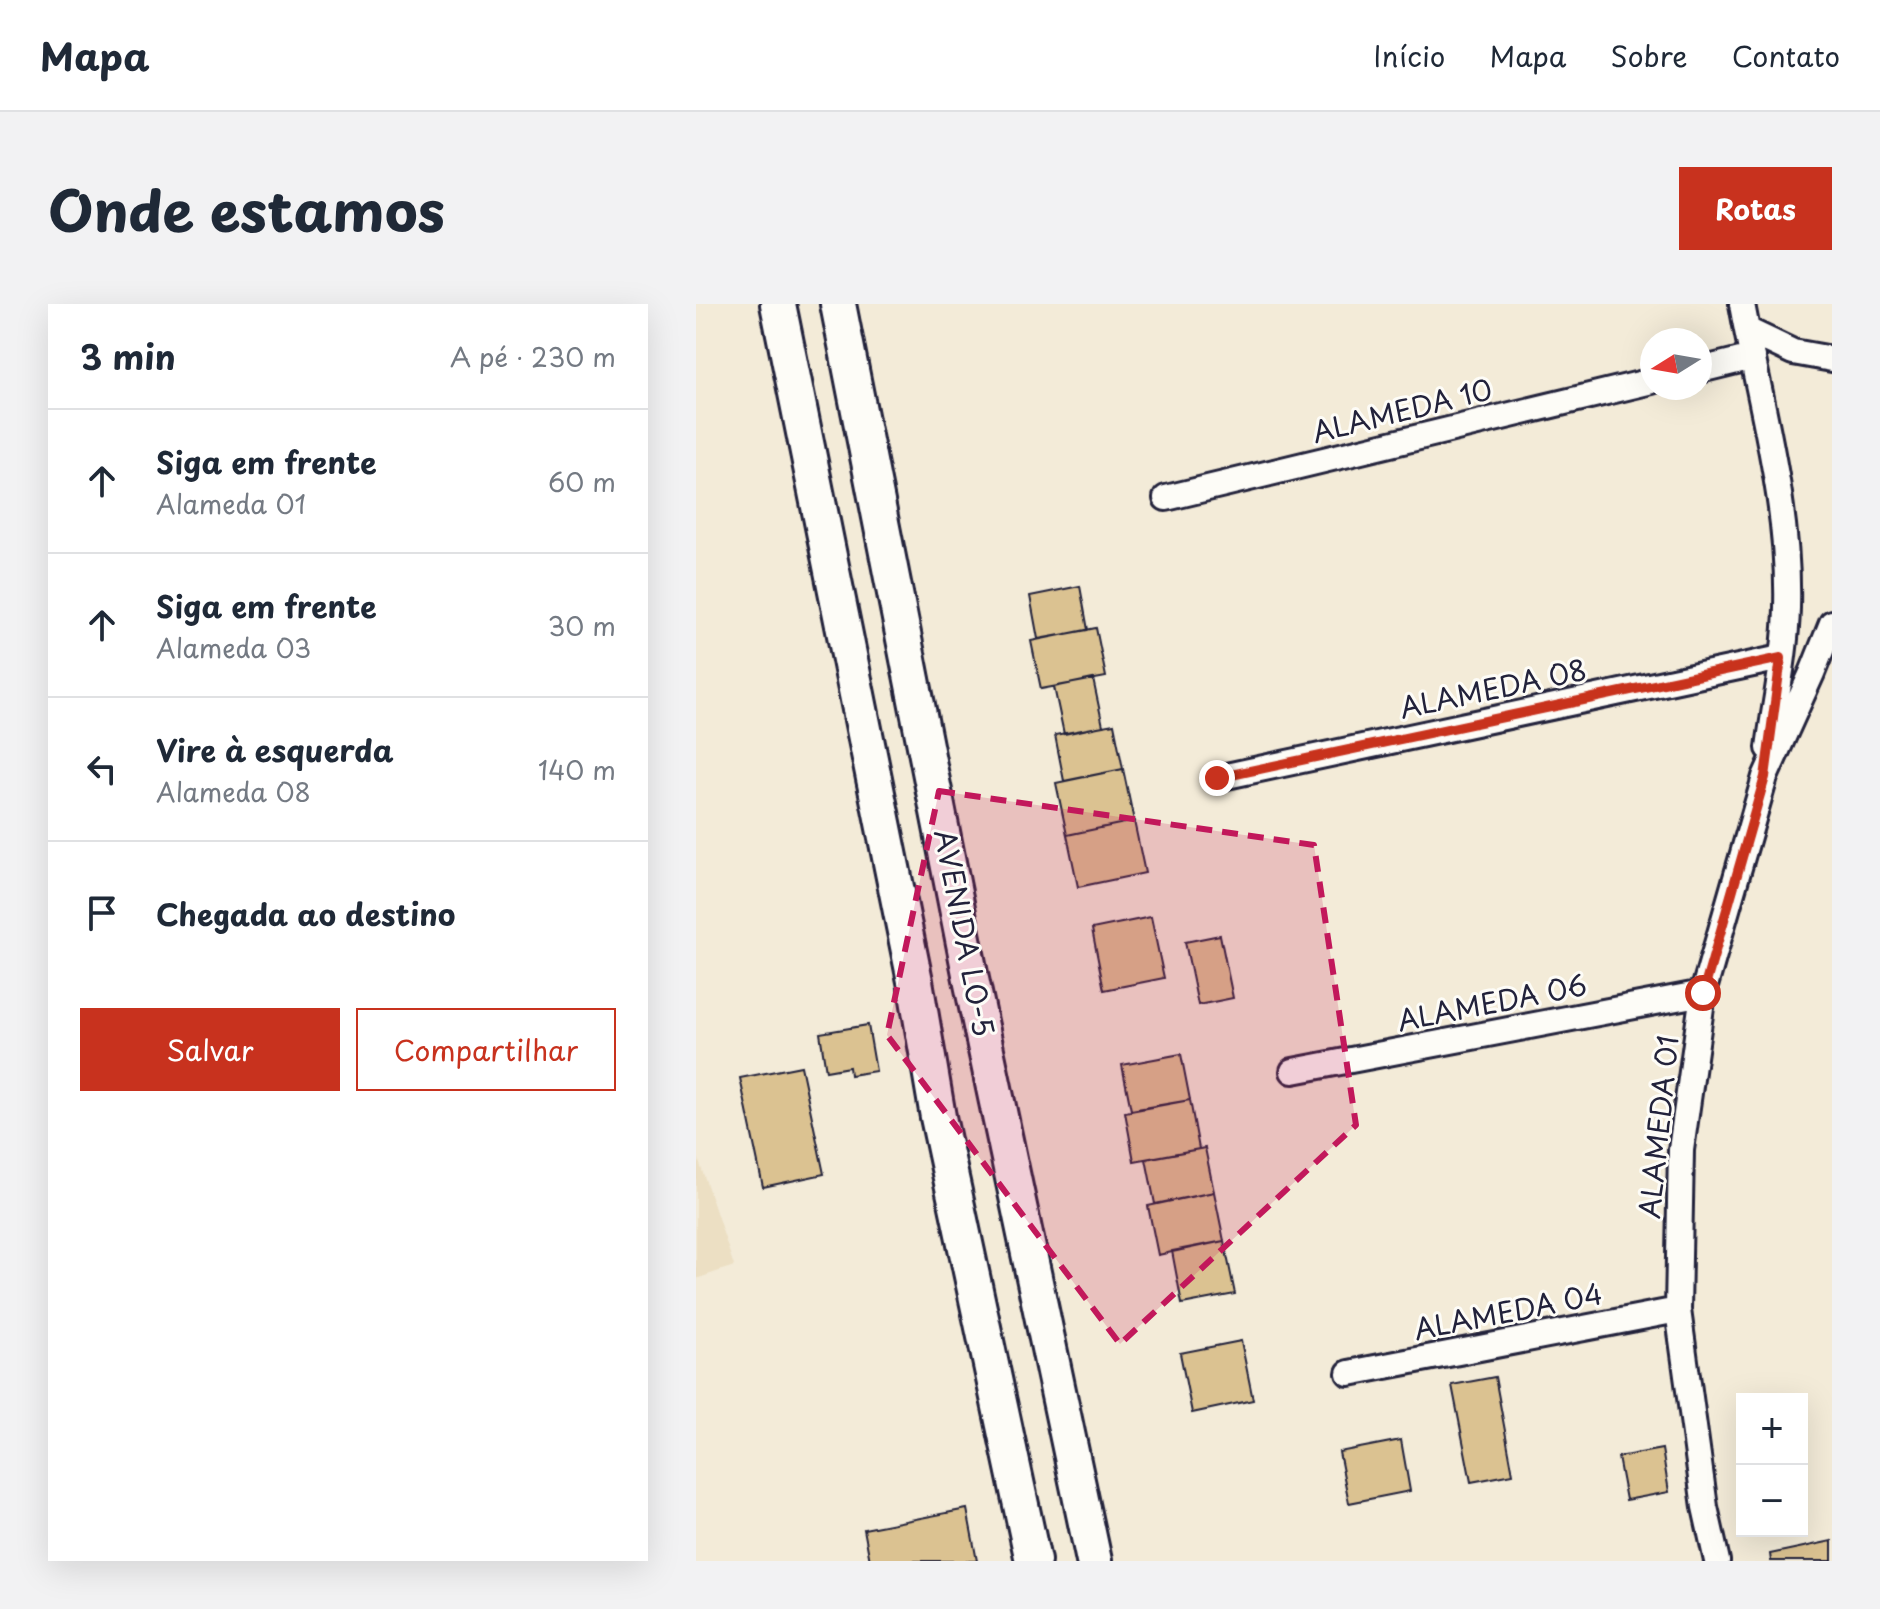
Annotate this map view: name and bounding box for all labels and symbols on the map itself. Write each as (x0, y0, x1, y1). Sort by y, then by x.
north arrow (1640, 328, 1712, 400)
street label: ALAMEDA 10 (1307, 366, 1496, 453)
street label: ALAMEDA 08 (1395, 647, 1590, 728)
route end (1199, 760, 1235, 796)
street label: AVENIDA LO-5 (924, 825, 1007, 1040)
street label: ALAMEDA 06 (1393, 962, 1590, 1041)
route start (1685, 975, 1721, 1011)
street label: ALAMEDA 01 (1627, 1033, 1688, 1220)
street label: ALAMEDA 04 (1410, 1271, 1606, 1350)

